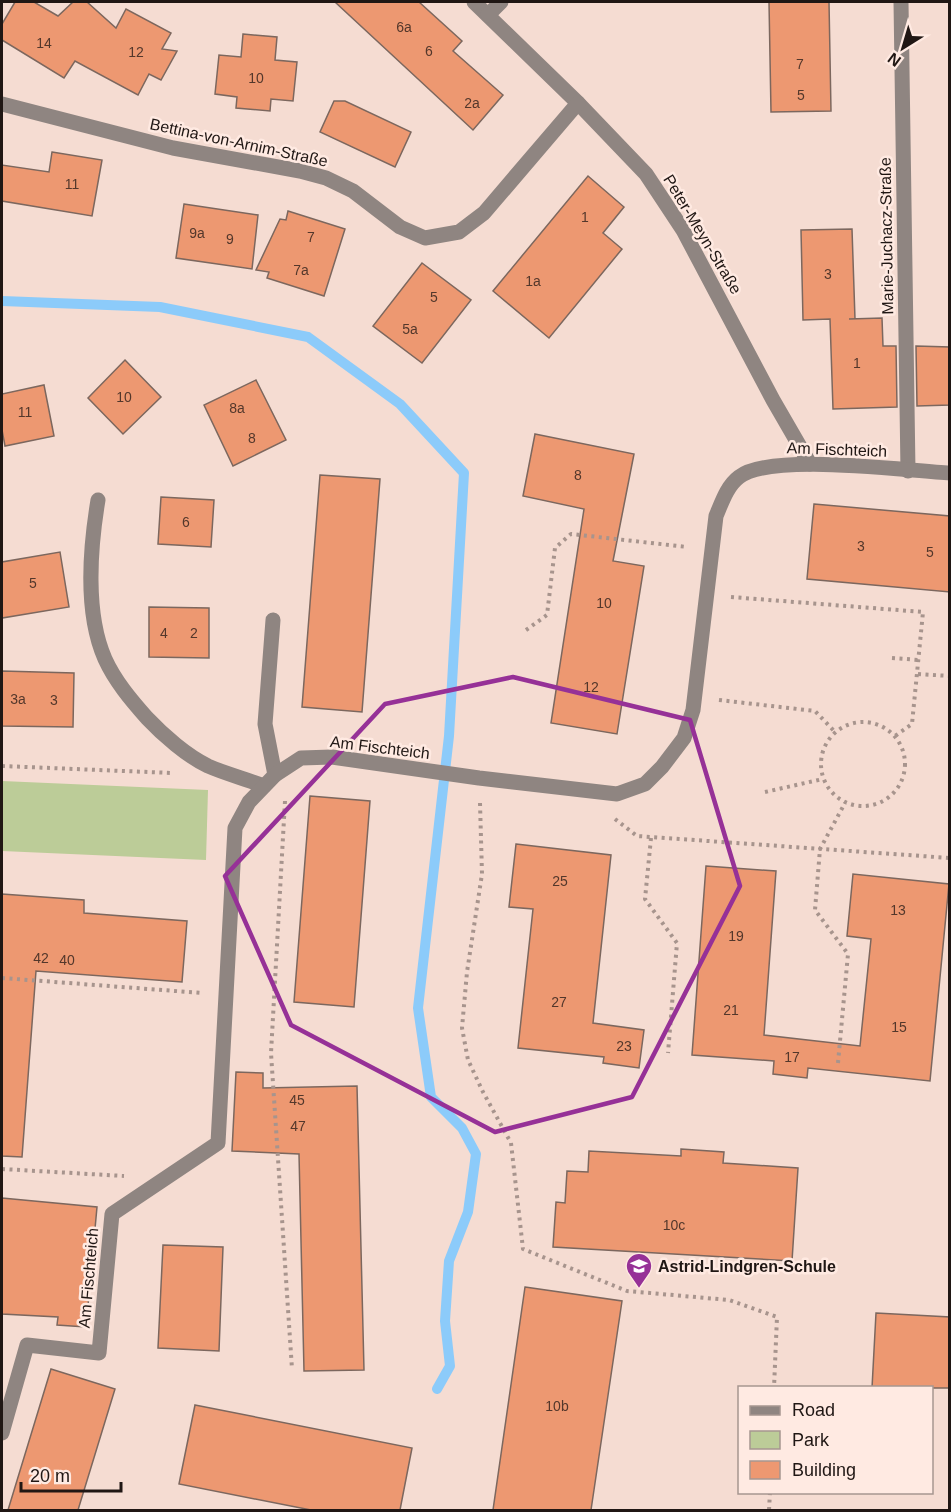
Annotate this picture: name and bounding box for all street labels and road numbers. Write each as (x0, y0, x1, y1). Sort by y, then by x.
street label: Bettina-von-Arnim-Straße (148, 115, 329, 170)
street label: Marie-Juchacz-Straße (877, 157, 896, 315)
street label: Peter-Meyn-Straße (660, 172, 745, 297)
street label: Am Fischteich (786, 439, 887, 460)
street label: Am Fischteich (329, 733, 431, 762)
street label: Am Fischteich (76, 1227, 101, 1329)

